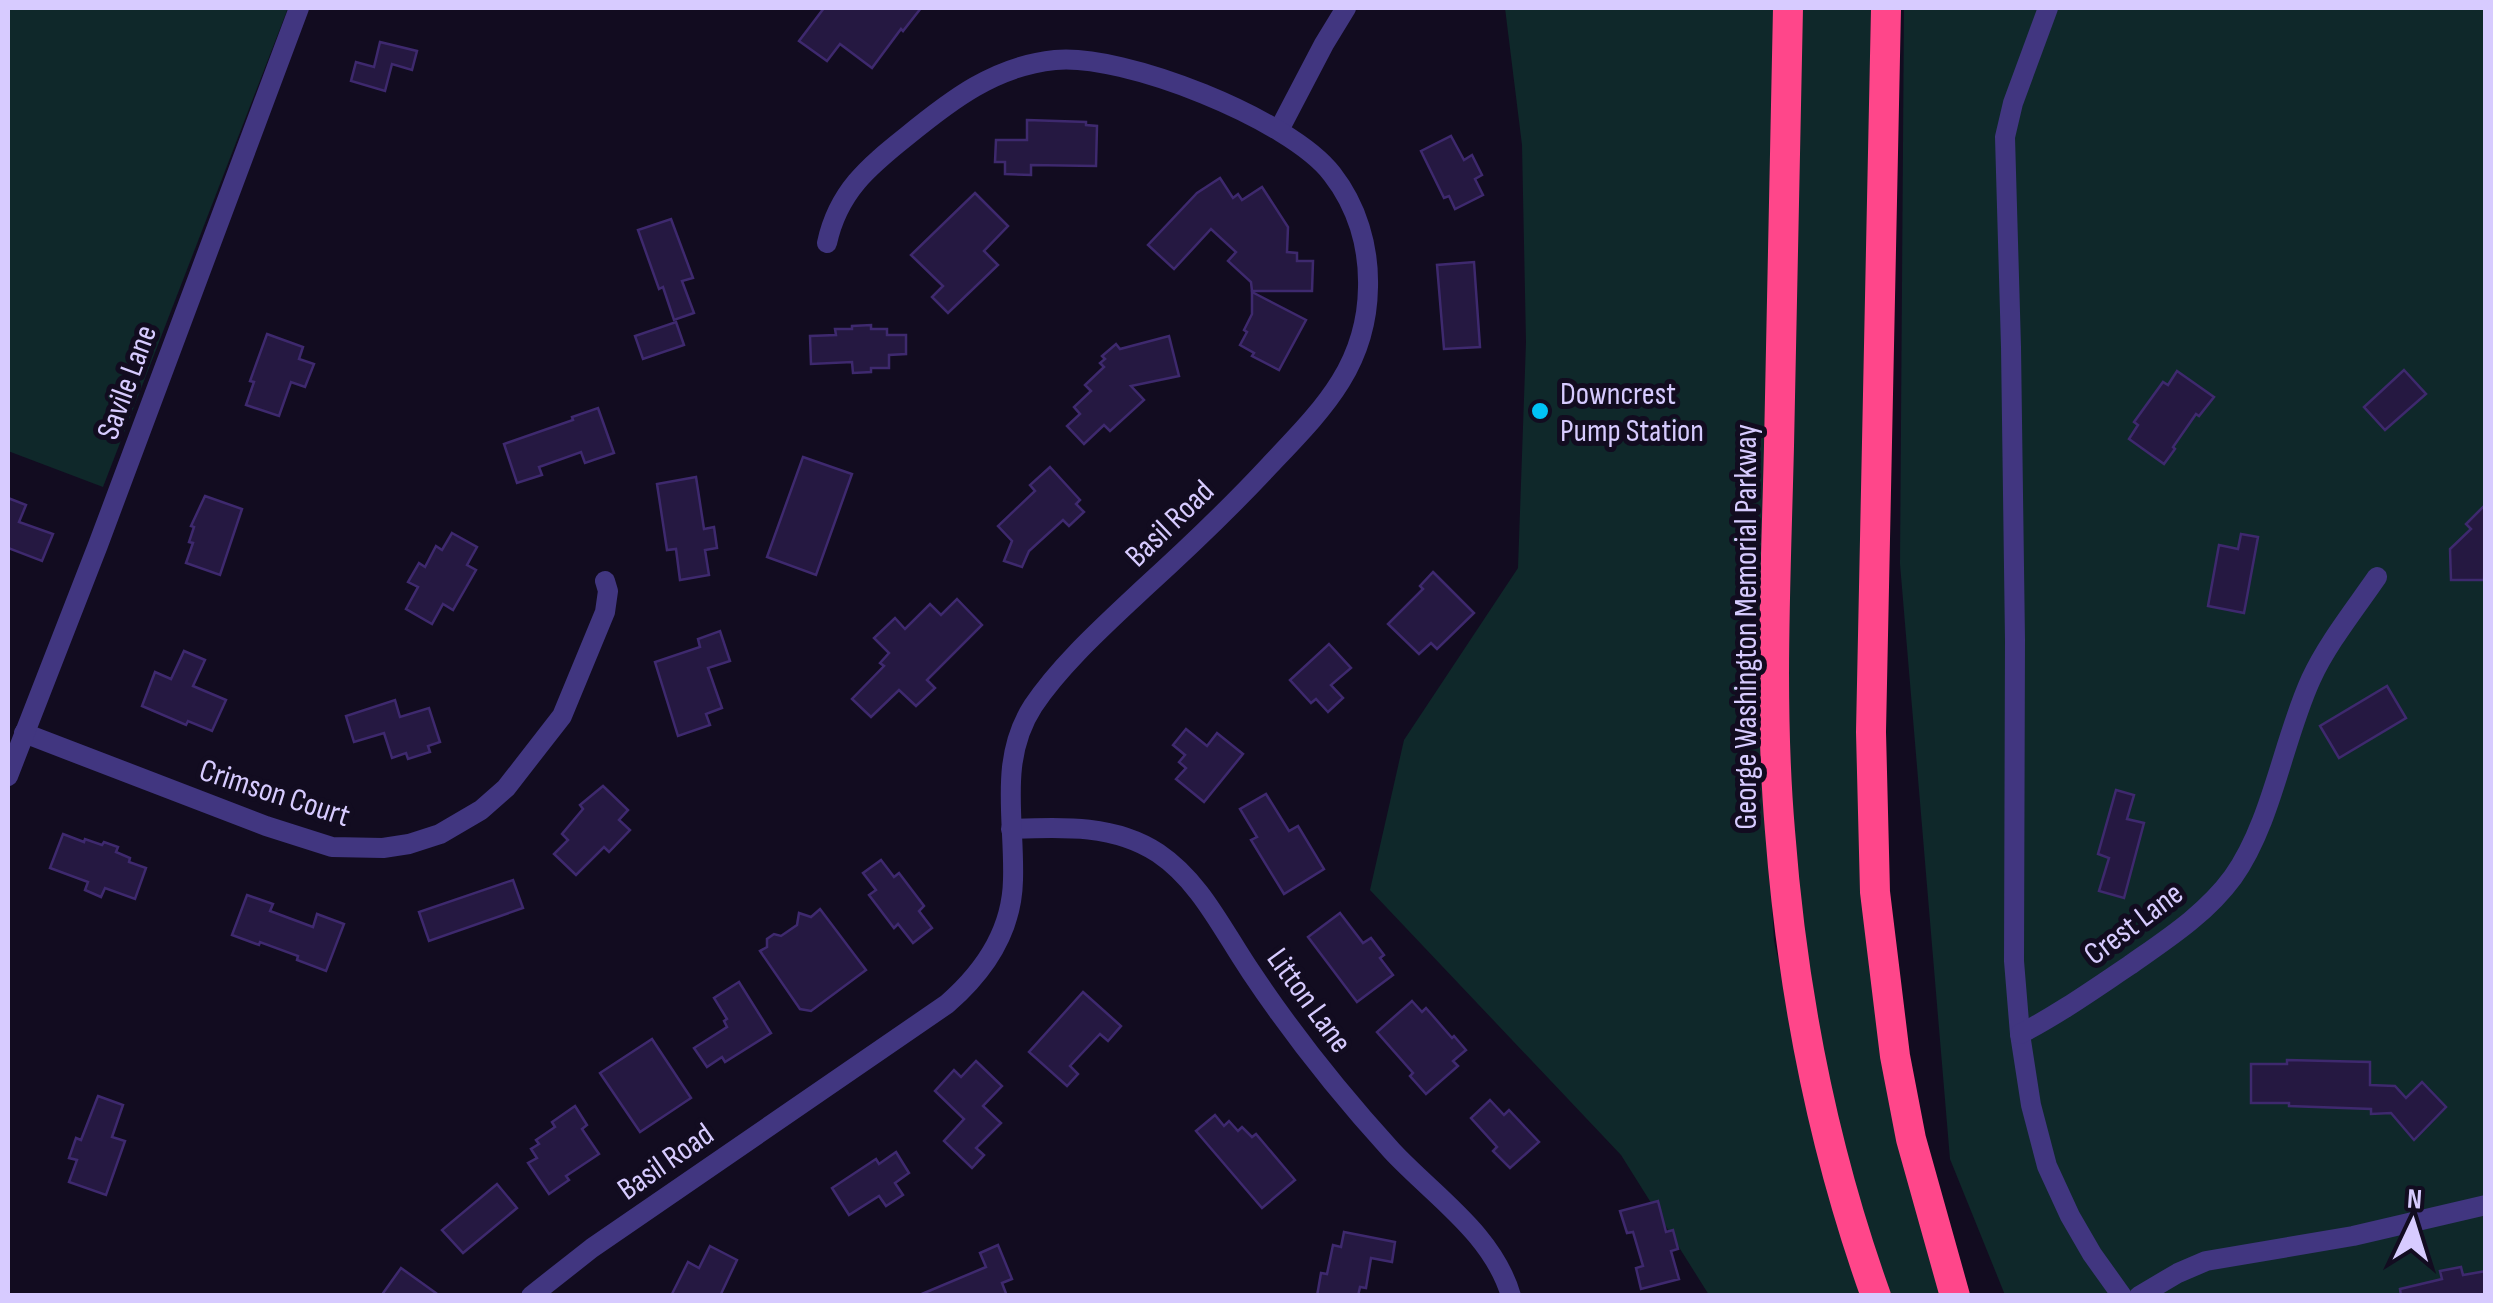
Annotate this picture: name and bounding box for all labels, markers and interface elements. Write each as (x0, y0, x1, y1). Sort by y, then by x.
street label: Savile Lane (89, 320, 166, 445)
place label: Downcrest Pump Station (1560, 375, 1704, 451)
marker: Downcrest Pump Station (1529, 400, 1551, 422)
street label: George Washington Memorial Parkway (1727, 424, 1766, 830)
street label: Basil Road (1117, 472, 1223, 576)
street label: Crimson Court (194, 751, 355, 836)
street label: Crest Lane (2077, 874, 2191, 974)
street label: Litton Lane (1258, 941, 1360, 1061)
street label: Basil Road (610, 1115, 721, 1209)
north arrow (2363, 1173, 2463, 1273)
text: N (2406, 1183, 2423, 1217)

